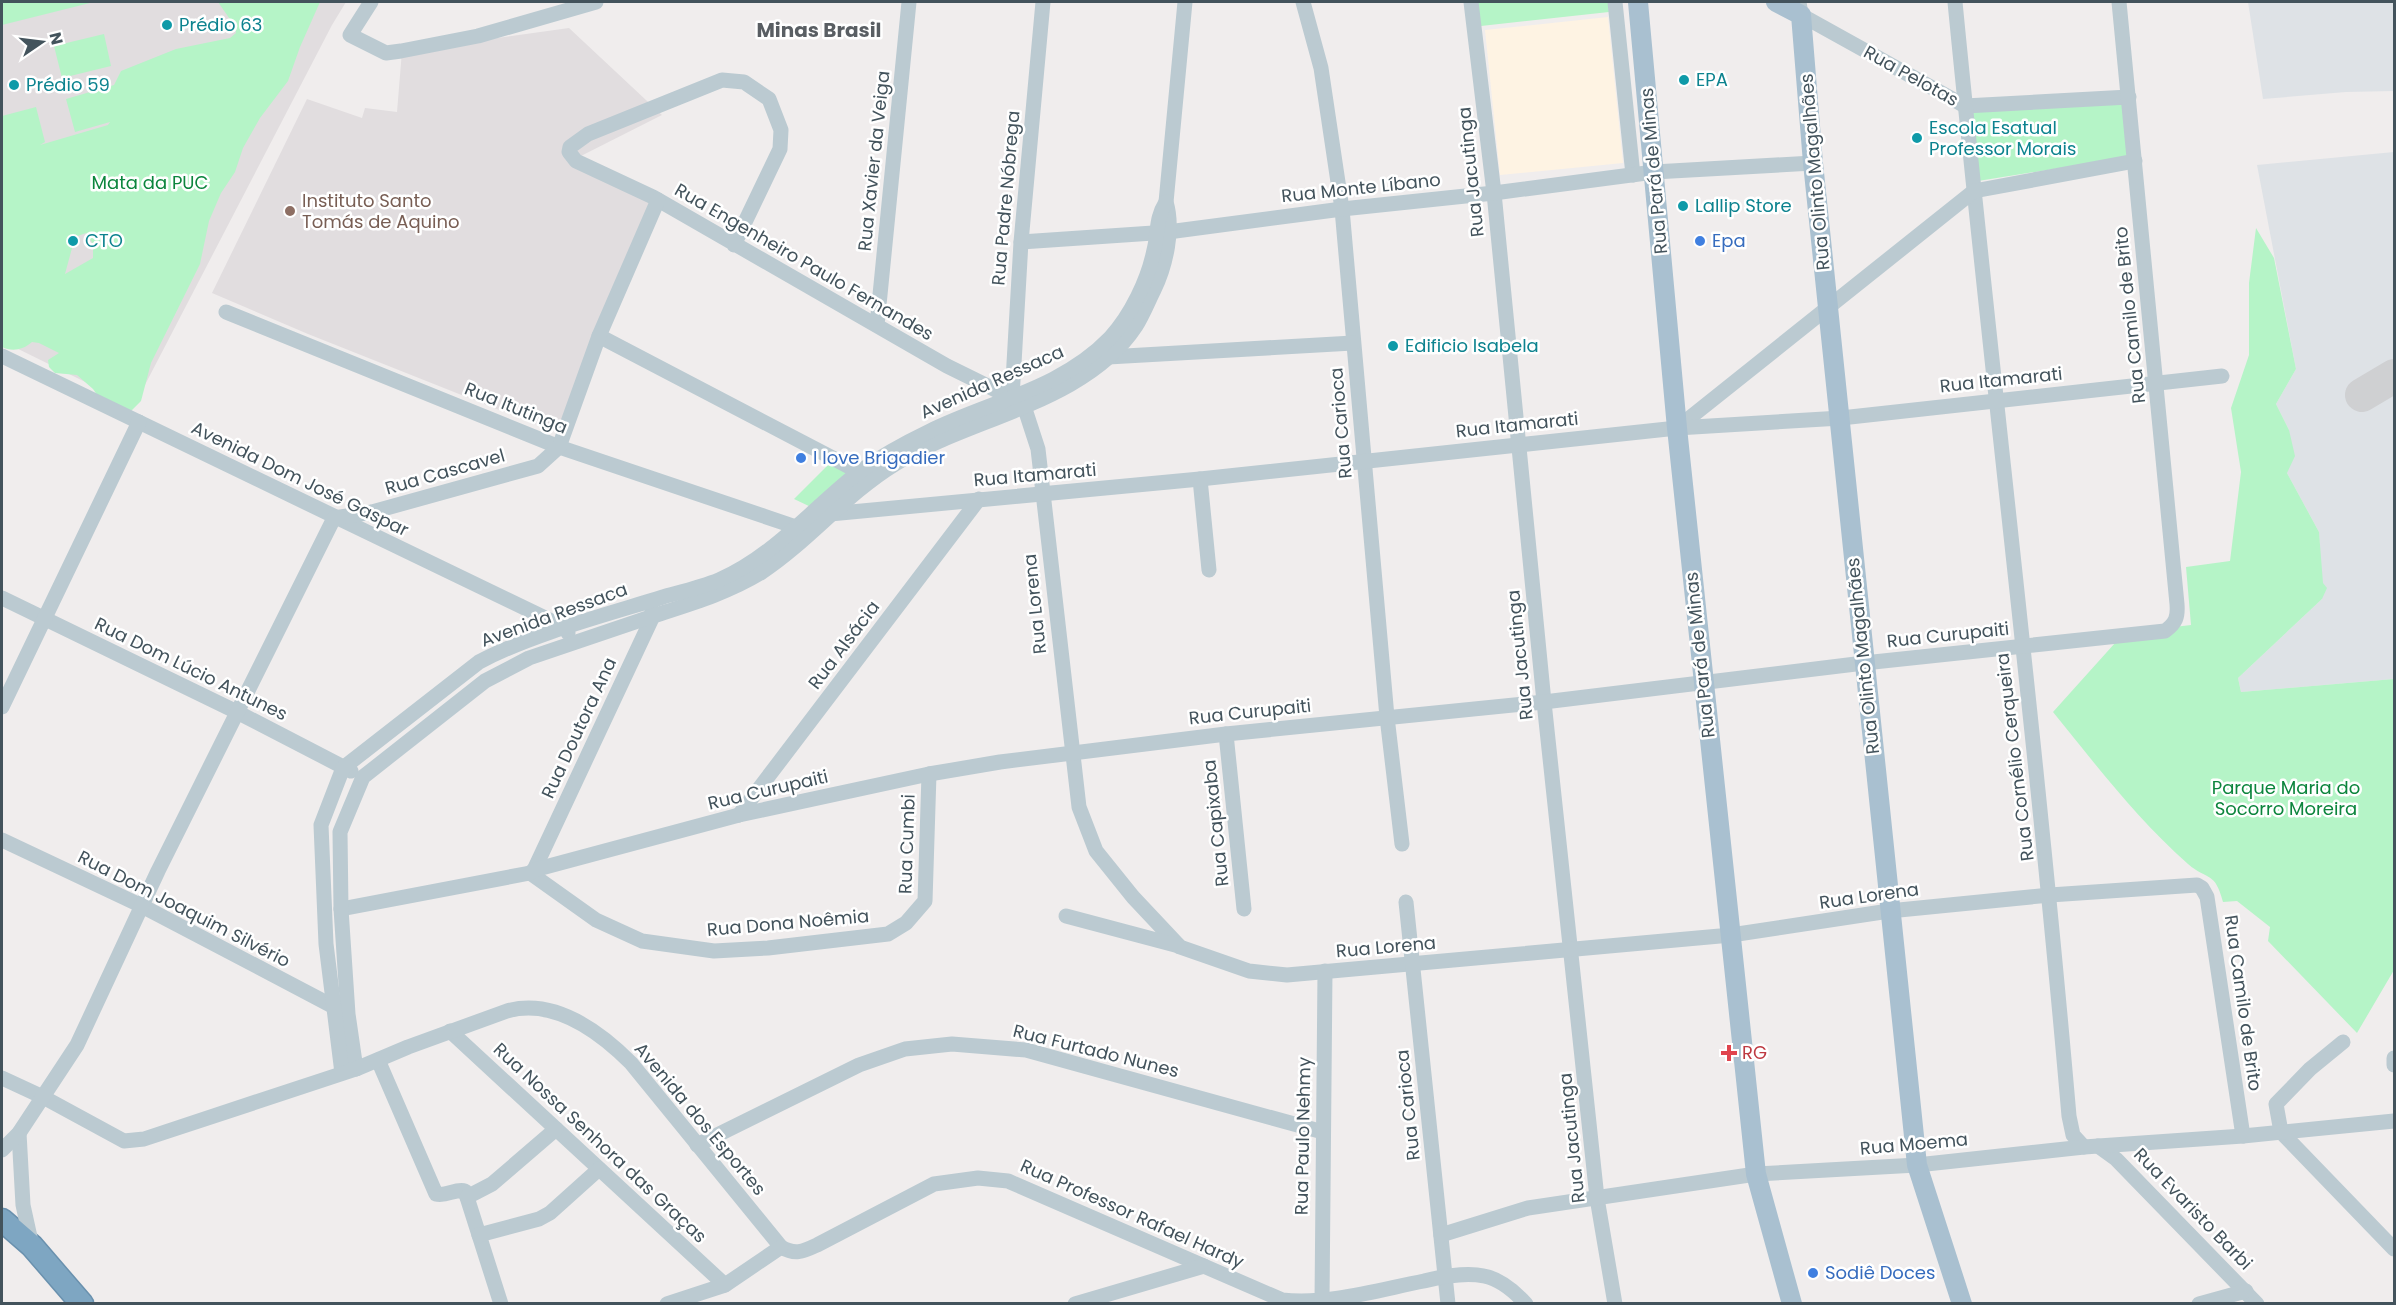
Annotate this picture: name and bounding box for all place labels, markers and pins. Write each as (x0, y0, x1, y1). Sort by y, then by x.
place label: Prédio 63 (179, 12, 262, 37)
marker: Prédio 63 (160, 18, 174, 32)
place label: EPA (1696, 67, 1728, 92)
place label: Prédio 59 (26, 72, 110, 97)
marker: EPA (1677, 73, 1691, 87)
marker: Prédio 59 (7, 78, 21, 92)
place label: Escola Esatual Professor Morais (1929, 115, 2076, 161)
marker: Escola Esatual Professor Morais (1910, 131, 1924, 145)
place label: Instituto Santo Tomás de Aquino (302, 188, 460, 234)
place label: Lallip Store (1695, 193, 1792, 218)
marker: Lallip Store (1676, 199, 1690, 213)
marker: Instituto Santo Tomás de Aquino (283, 204, 297, 218)
place label: CTO (85, 228, 123, 253)
place label: Epa (1712, 228, 1746, 253)
marker: CTO (66, 234, 80, 248)
marker: Epa (1693, 234, 1707, 248)
place label: Edificio Isabela (1405, 333, 1539, 358)
marker: Edificio Isabela (1386, 339, 1400, 353)
place label: I love Brigadier (813, 445, 946, 470)
marker: I love Brigadier (794, 451, 808, 465)
place label: RG (1742, 1040, 1767, 1065)
marker: RG (1720, 1044, 1738, 1062)
place label: Sodiê Doces (1825, 1260, 1935, 1285)
marker: Sodiê Doces (1806, 1266, 1820, 1280)

